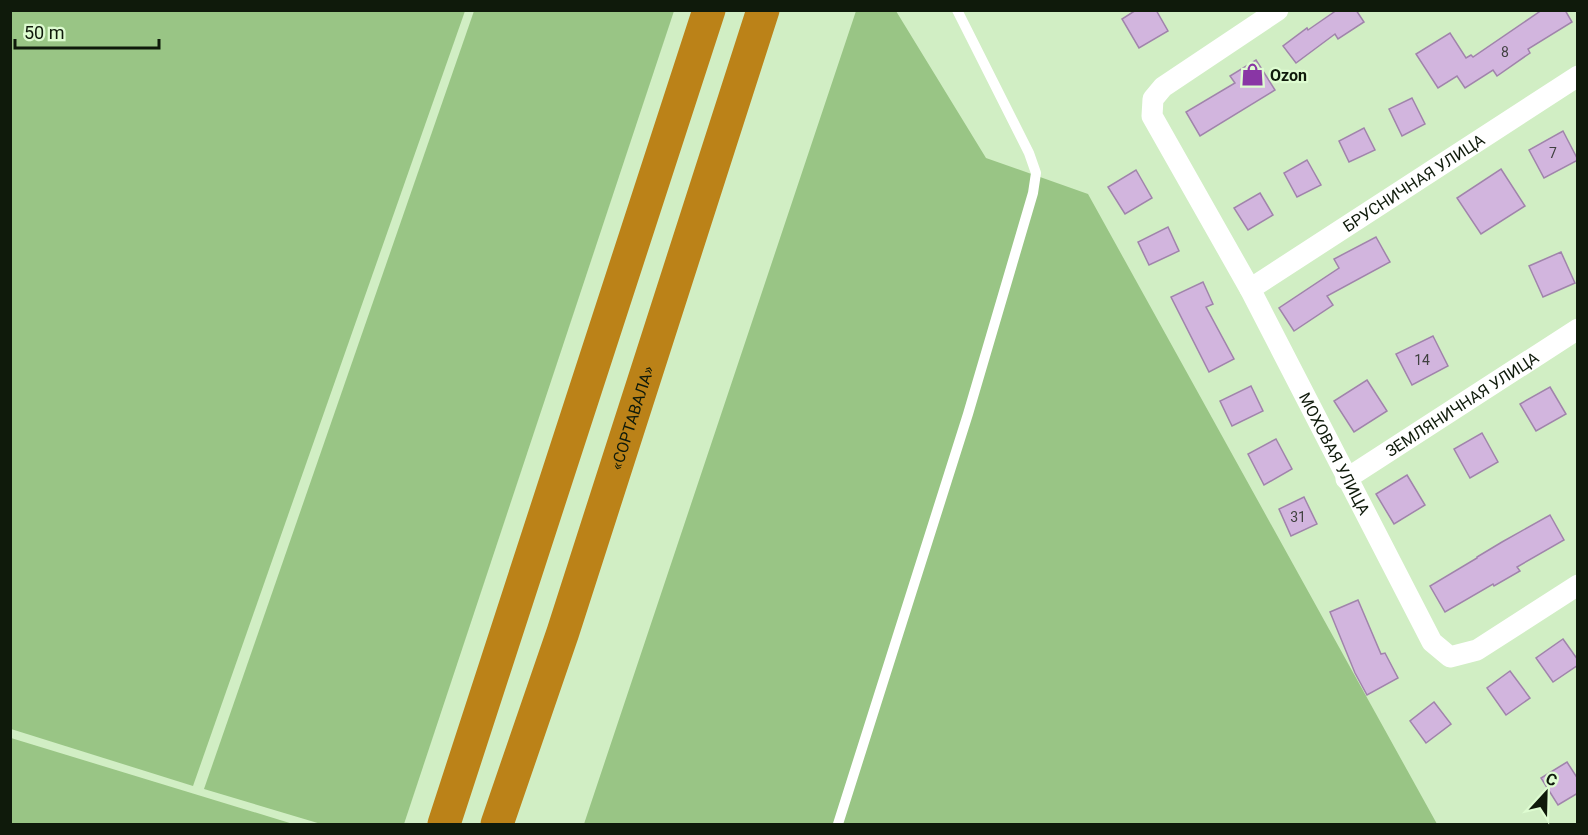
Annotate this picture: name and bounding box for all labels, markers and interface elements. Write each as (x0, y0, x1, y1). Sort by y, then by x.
scale bar (15, 12, 159, 50)
text: 50 m (24, 22, 64, 43)
house number: 8 (1501, 44, 1509, 60)
shop icon: Ozon (1239, 62, 1265, 88)
place label: Ozon (1270, 66, 1307, 85)
street label: БРУСНИЧНАЯ УЛИЦА (1339, 130, 1488, 236)
house number: 7 (1549, 145, 1557, 161)
street label: ЗЕМЛЯНИЧНАЯ УЛИЦА (1382, 347, 1543, 461)
house number: 14 (1414, 352, 1430, 368)
street label: «СОРТАВАЛА» (606, 363, 657, 472)
street label: МОХОВАЯ УЛИЦА (1295, 389, 1374, 518)
house number: 31 (1290, 509, 1306, 525)
north arrow (1516, 763, 1576, 823)
text: С (1543, 769, 1560, 790)

